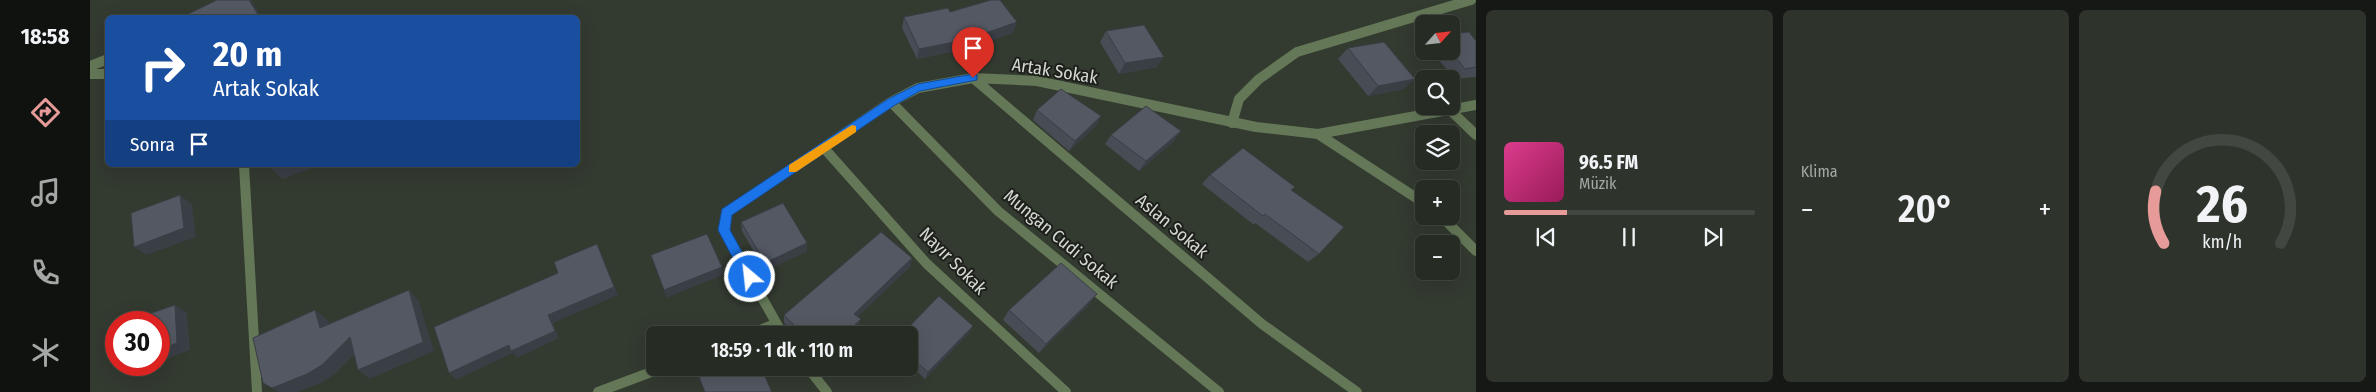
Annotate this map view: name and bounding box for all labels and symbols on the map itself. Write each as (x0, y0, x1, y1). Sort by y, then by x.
north arrow (1415, 15, 1460, 60)
pin (952, 27, 994, 78)
street label: Artak Sokak (1010, 53, 1100, 89)
street label: Mungan Cudi Sokak (999, 185, 1123, 294)
street label: Aslan Sokak (1131, 189, 1213, 263)
street label: Nayır Sokak (915, 223, 992, 300)
position arrow (723, 250, 775, 302)
speed limit sign: 30 (105, 311, 170, 376)

